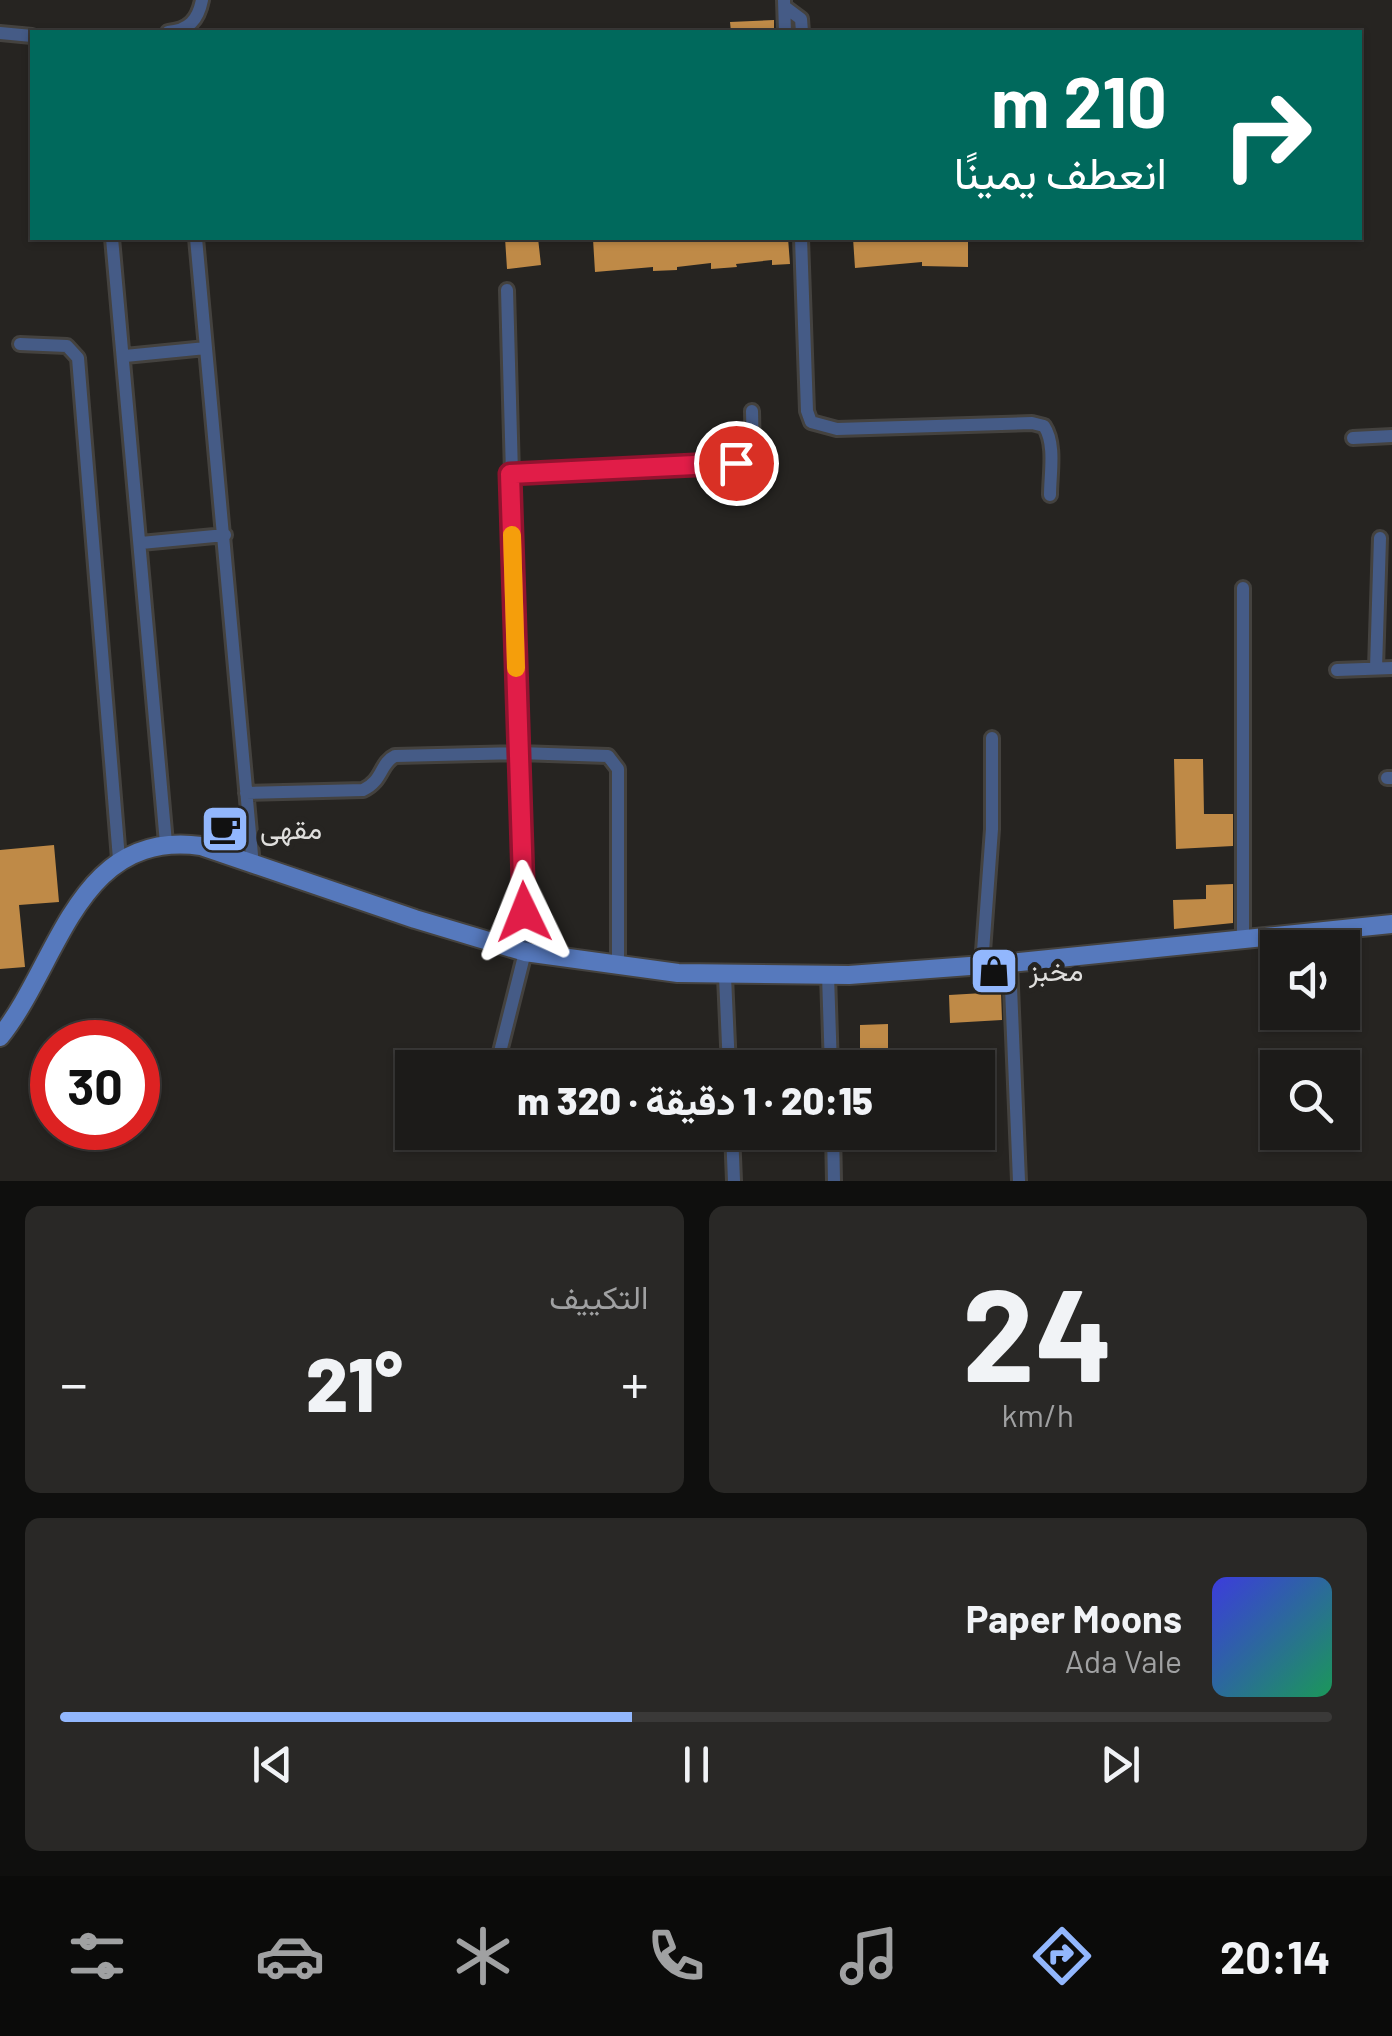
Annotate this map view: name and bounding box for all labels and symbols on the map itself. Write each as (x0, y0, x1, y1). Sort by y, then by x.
pin (694, 421, 779, 506)
cafe icon: مقهى (199, 803, 251, 855)
place label: مقهى (260, 811, 322, 847)
position arrow (472, 860, 576, 964)
shop icon: مخبز (968, 945, 1020, 997)
place label: مخبز (1028, 953, 1084, 989)
speed limit sign: 30 (30, 1020, 160, 1150)

